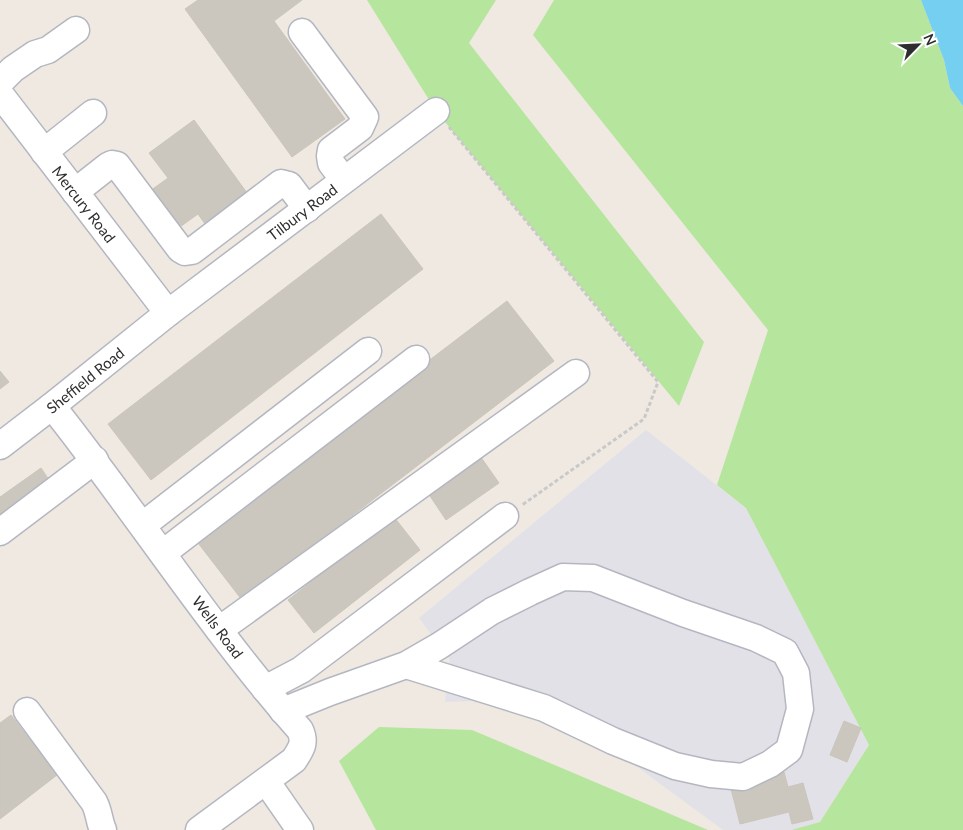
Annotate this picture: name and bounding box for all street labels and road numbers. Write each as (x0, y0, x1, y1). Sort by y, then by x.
street label: Mercury Road (49, 162, 119, 246)
street label: Tilbury Road (264, 180, 340, 244)
street label: Sheffield Road (43, 343, 127, 417)
street label: Wells Road (189, 592, 247, 662)

